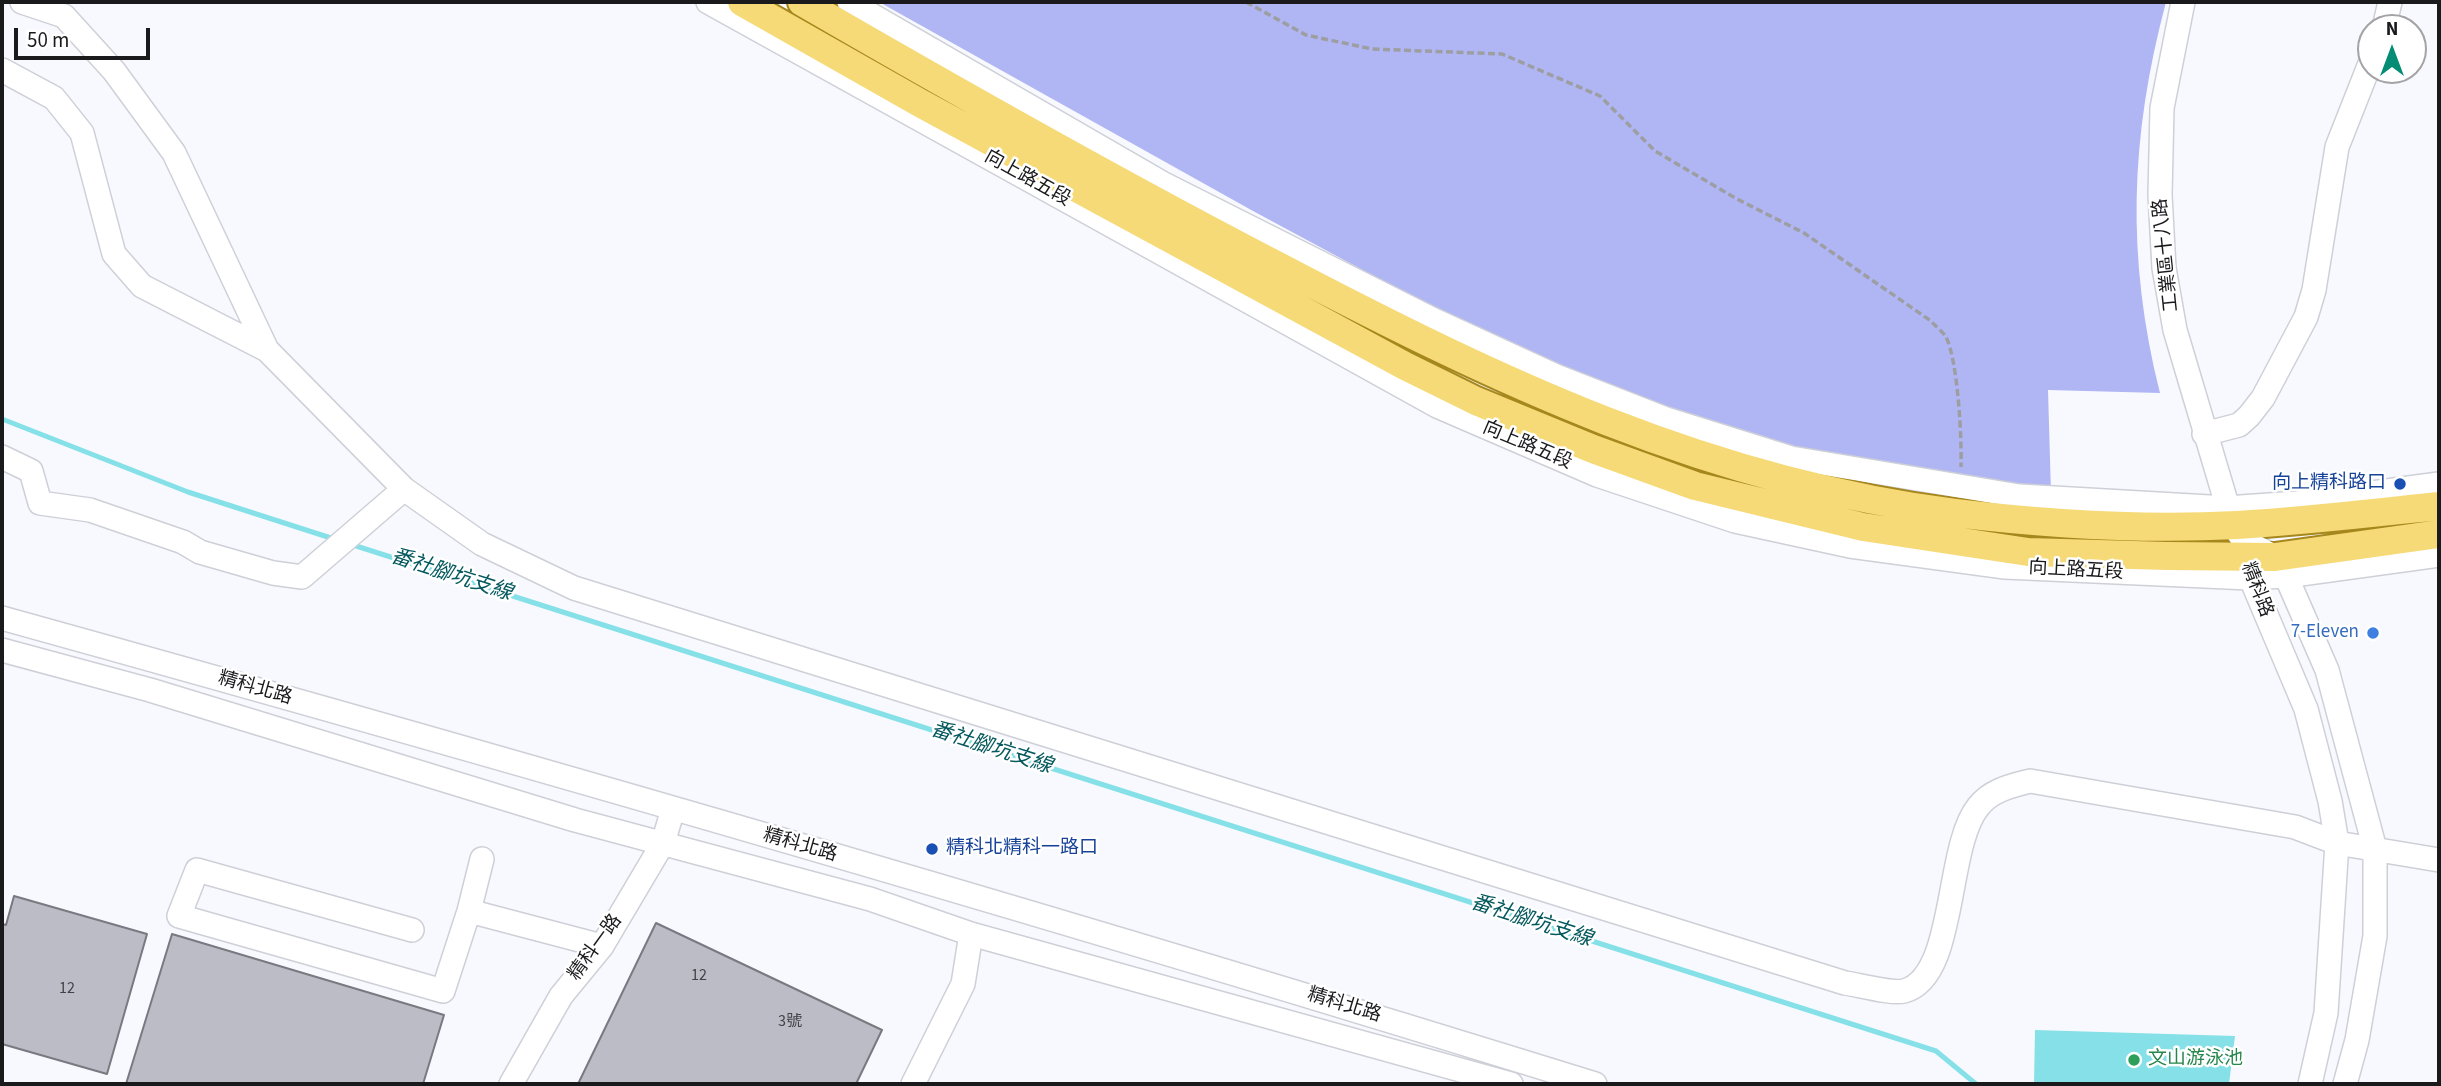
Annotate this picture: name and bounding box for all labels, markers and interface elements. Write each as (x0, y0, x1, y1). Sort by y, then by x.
scale bar (18, 14, 154, 58)
north arrow (2357, 14, 2427, 84)
text: N (2386, 16, 2398, 43)
text: 50 m (27, 25, 69, 55)
street label: 向上路五段 (980, 146, 1074, 212)
street label: 工業區十八路 (2150, 197, 2184, 313)
street label: 向上路五段 (1479, 417, 1575, 475)
place label: 向上精科路口 (2272, 473, 2386, 495)
marker: 向上精科路口 (2392, 476, 2408, 492)
water label: 番社腳坑支線 (387, 545, 515, 607)
street label: 向上路五段 (2028, 557, 2124, 585)
street label: 精科路 (2235, 559, 2277, 621)
place label: 7-Eleven (2291, 622, 2359, 644)
marker: 7-Eleven (2365, 625, 2381, 641)
street label: 精科北路 (215, 668, 295, 710)
water label: 番社腳坑支線 (927, 718, 1055, 780)
street label: 精科北路 (760, 825, 840, 867)
place label: 精科北精科一路口 (946, 838, 1098, 860)
marker: 精科北精科一路口 (924, 841, 940, 857)
water label: 番社腳坑支線 (1467, 891, 1595, 953)
street label: 精科一路 (564, 911, 628, 985)
house number: 12 (691, 966, 707, 986)
house number: 12 (59, 979, 75, 999)
street label: 精科北路 (1304, 984, 1384, 1028)
house number: 3號 (778, 1012, 802, 1032)
place label: 文山游泳池 (2148, 1049, 2243, 1071)
marker: 文山游泳池 (2126, 1052, 2142, 1068)

